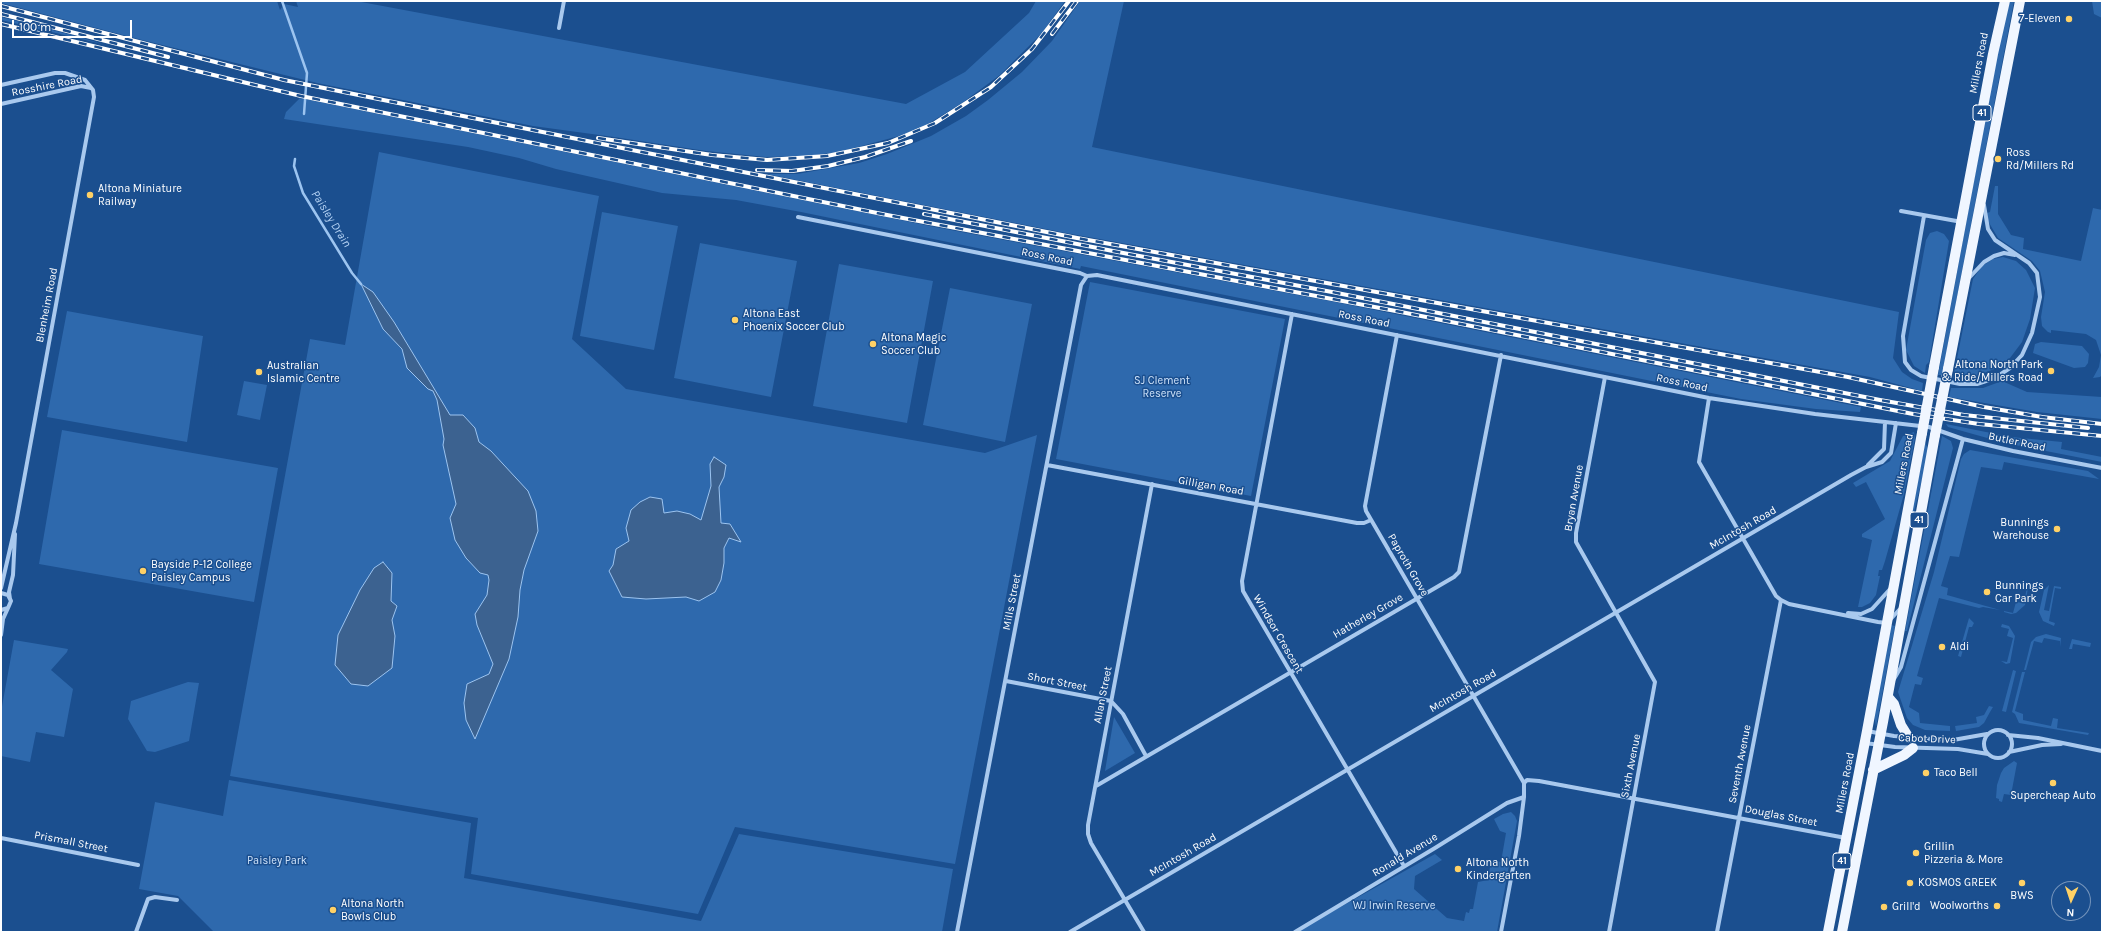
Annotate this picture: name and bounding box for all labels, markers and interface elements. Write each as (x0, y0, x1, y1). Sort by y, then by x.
scale bar (14, 12, 134, 38)
place label: 7-Eleven (2019, 12, 2061, 26)
marker: 7-Eleven (2064, 14, 2074, 24)
text: 100 m (19, 20, 51, 34)
street label: Millers Road (1967, 31, 1991, 95)
street label: Rosshire Road (11, 73, 83, 99)
road number: 41 (1973, 105, 1991, 121)
place label: Ross Rd/Millers Rd (2006, 146, 2074, 172)
marker: Ross Rd/Millers Rd (1993, 154, 2003, 164)
place label: Altona Miniature Railway (98, 182, 182, 208)
water label: Paisley Drain (308, 188, 354, 250)
marker: Altona Miniature Railway (85, 190, 95, 200)
street label: Ross Road (1020, 245, 1074, 269)
street label: Blenheim Road (33, 266, 61, 344)
place label: Altona East Phoenix Soccer Club (743, 307, 845, 333)
street label: Ross Road (1337, 308, 1391, 330)
marker: Altona East Phoenix Soccer Club (730, 315, 740, 325)
place label: Altona Magic Soccer Club (881, 331, 946, 357)
marker: Altona Magic Soccer Club (868, 339, 878, 349)
place label: Altona North Park & Ride/Millers Road (1941, 358, 2043, 384)
place label: Australian Islamic Centre (267, 359, 340, 385)
marker: Altona North Park & Ride/Millers Road (2046, 366, 2056, 376)
marker: Australian Islamic Centre (254, 367, 264, 377)
street label: Ross Road (1655, 371, 1709, 395)
park label: SJ Clement Reserve (1134, 374, 1190, 400)
street label: Butler Road (1987, 429, 2047, 455)
street label: Millers Road (1892, 432, 1916, 496)
street label: Bryan Avenue (1562, 464, 1586, 532)
street label: Gilligan Road (1177, 474, 1245, 498)
street label: McIntosh Road (1707, 503, 1779, 553)
road number: 41 (1910, 512, 1928, 528)
place label: Bunnings Warehouse (1993, 516, 2049, 542)
marker: Bunnings Warehouse (2052, 524, 2062, 534)
street label: Paproth Grove (1385, 531, 1431, 599)
place label: Bayside P-12 College Paisley Campus (151, 558, 252, 584)
marker: Bayside P-12 College Paisley Campus (138, 566, 148, 576)
street label: Mills Street (1000, 573, 1024, 631)
place label: Bunnings Car Park (1995, 579, 2044, 605)
marker: Bunnings Car Park (1982, 587, 1992, 597)
street label: Hatherley Grove (1331, 591, 1405, 641)
street label: Windsor Crescent (1250, 592, 1306, 676)
place label: Aldi (1950, 640, 1969, 654)
marker: Aldi (1937, 642, 1947, 652)
street label: Allan Street (1091, 665, 1115, 725)
street label: McIntosh Road (1427, 666, 1499, 716)
street label: Short Street (1026, 670, 1088, 694)
street label: Seventh Avenue (1726, 724, 1754, 804)
street label: Cabot Drive (1898, 731, 1956, 747)
street label: Sixth Avenue (1618, 733, 1644, 799)
street label: Millers Road (1833, 751, 1857, 815)
place label: Taco Bell (1934, 766, 1978, 780)
marker: Taco Bell (1921, 768, 1931, 778)
marker: Supercheap Auto (2048, 778, 2058, 788)
place label: Supercheap Auto (2010, 789, 2096, 803)
street label: Douglas Street (1743, 802, 1819, 830)
street label: Prismall Street (33, 828, 109, 856)
street label: McIntosh Road (1147, 830, 1219, 880)
street label: Ronald Avenue (1370, 830, 1440, 880)
place label: Grillin Pizzeria & More (1924, 840, 2003, 866)
marker: Grillin Pizzeria & More (1911, 848, 1921, 858)
road number: 41 (1833, 853, 1851, 869)
park label: Paisley Park (247, 854, 307, 868)
place label: Altona North Kindergarten (1466, 856, 1531, 882)
marker: Altona North Kindergarten (1453, 864, 1463, 874)
place label: KOSMOS GREEK (1918, 876, 1997, 890)
marker: KOSMOS GREEK (1905, 878, 1915, 888)
marker: BWS (2017, 878, 2027, 888)
north arrow (2051, 881, 2091, 921)
place label: BWS (2010, 889, 2034, 903)
place label: Altona North Bowls Club (341, 897, 404, 923)
park label: WJ Irwin Reserve (1353, 899, 1435, 913)
place label: Woolworths (1930, 899, 1989, 913)
place label: Grill'd (1892, 900, 1921, 914)
marker: Woolworths (1992, 901, 2002, 911)
marker: Grill'd (1879, 902, 1889, 912)
marker: Altona North Bowls Club (328, 905, 338, 915)
text: N (2066, 906, 2075, 919)

